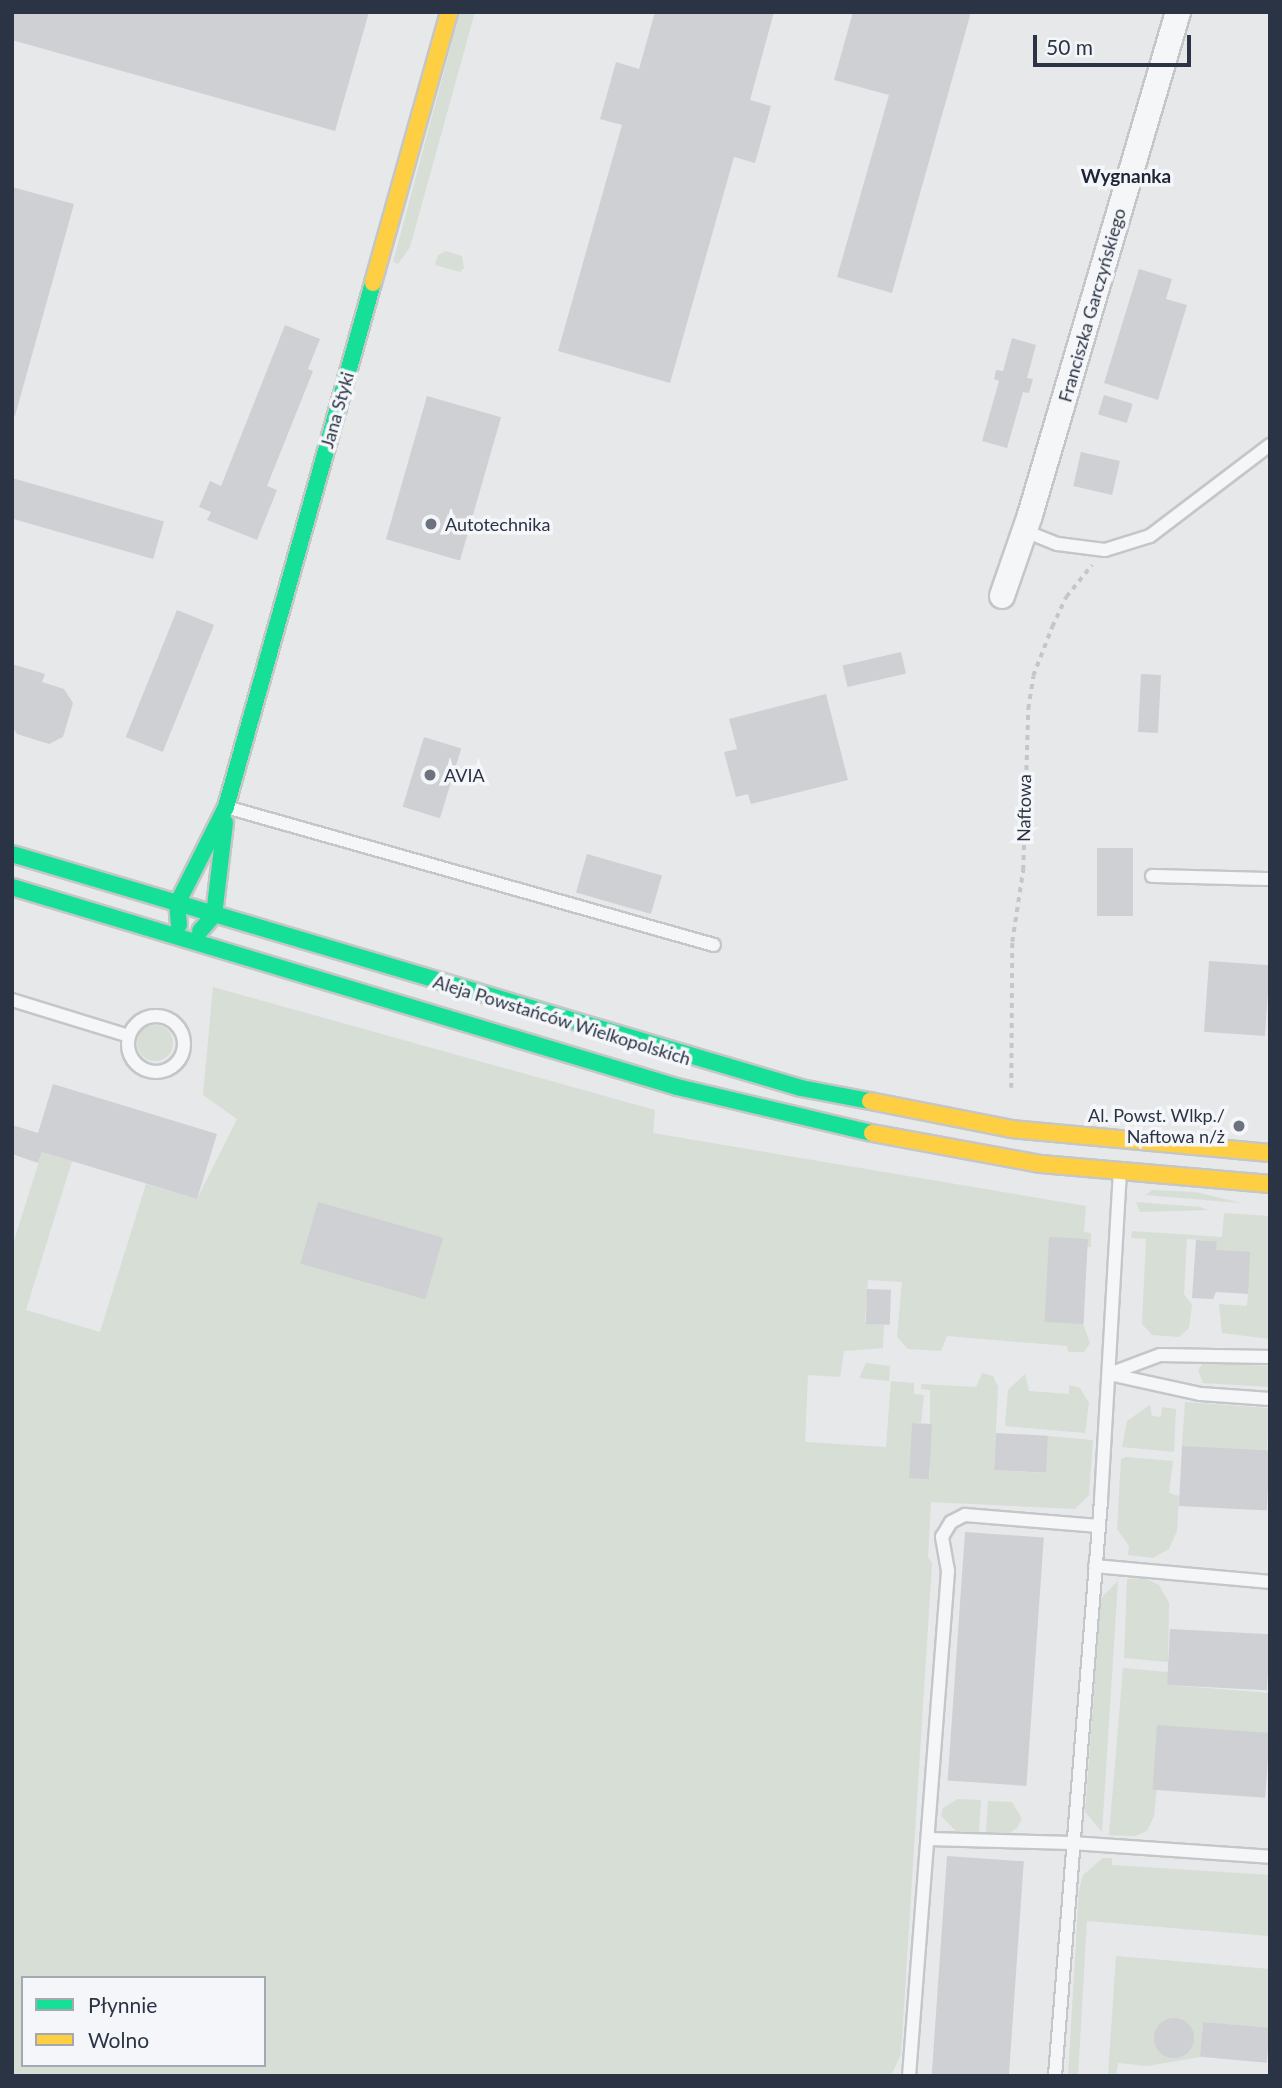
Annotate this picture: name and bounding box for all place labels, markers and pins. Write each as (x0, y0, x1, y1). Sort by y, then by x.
place label: Autotechnika (445, 513, 550, 535)
marker: Autotechnika (423, 516, 439, 532)
place label: AVIA (444, 764, 485, 786)
marker: AVIA (422, 767, 438, 783)
place label: Al. Powst. Wlkp./ Naftowa n/ż (1088, 1105, 1225, 1148)
marker: Al. Powst. Wlkp./ Naftowa n/ż (1231, 1118, 1247, 1134)

